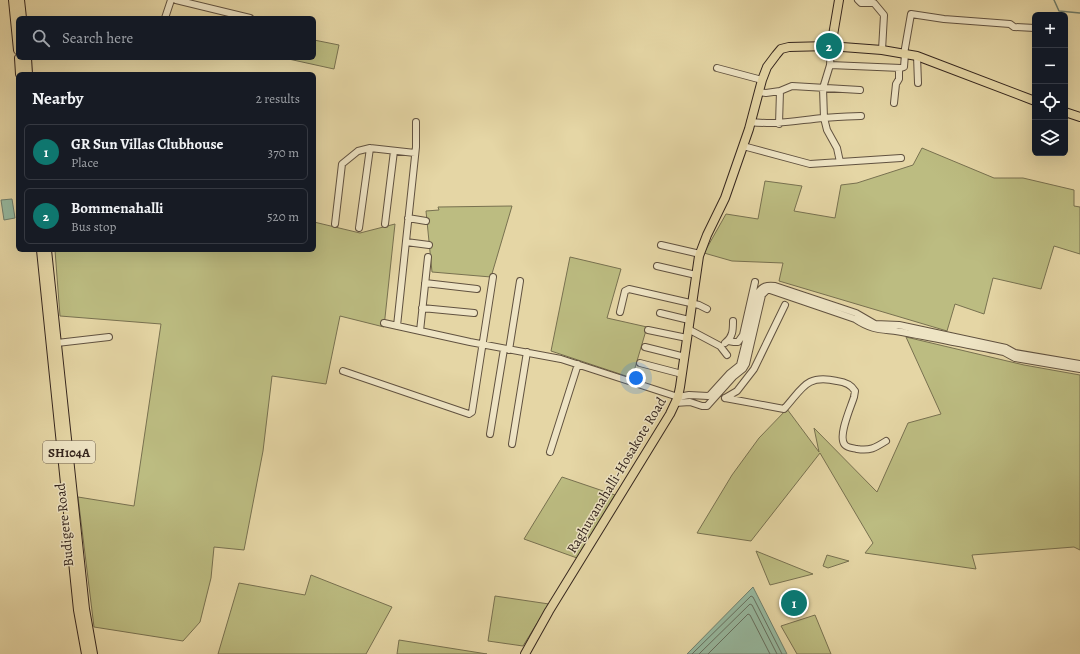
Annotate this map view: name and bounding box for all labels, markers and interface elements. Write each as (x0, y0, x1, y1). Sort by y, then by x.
map controls (1032, 12, 1068, 156)
button: + (1032, 12, 1068, 48)
search box (16, 16, 316, 60)
icon: search (30, 27, 52, 49)
text: Search here (62, 28, 133, 48)
pin: 2 (816, 31, 842, 61)
button: − (1032, 48, 1068, 84)
button: locate (1032, 84, 1068, 120)
text: Nearby (32, 87, 83, 110)
text: 2 results (256, 90, 300, 107)
button: layers (1032, 120, 1068, 156)
text: GR Sun Villas Clubhouse (71, 134, 223, 154)
text: 1 (44, 144, 48, 161)
text: 370 m (268, 144, 299, 161)
text: Place (71, 154, 99, 171)
text: Bommenahalli (71, 198, 163, 218)
text: 2 (43, 208, 49, 225)
text: 520 m (267, 208, 299, 225)
text: Bus stop (71, 218, 116, 235)
your location (626, 368, 646, 388)
street label: Raghuvanahalli-Hosakote Road (562, 393, 671, 557)
road number: SH104A (43, 441, 95, 463)
street label: Budigere Road (51, 482, 78, 568)
pin: 1 (781, 588, 807, 618)

